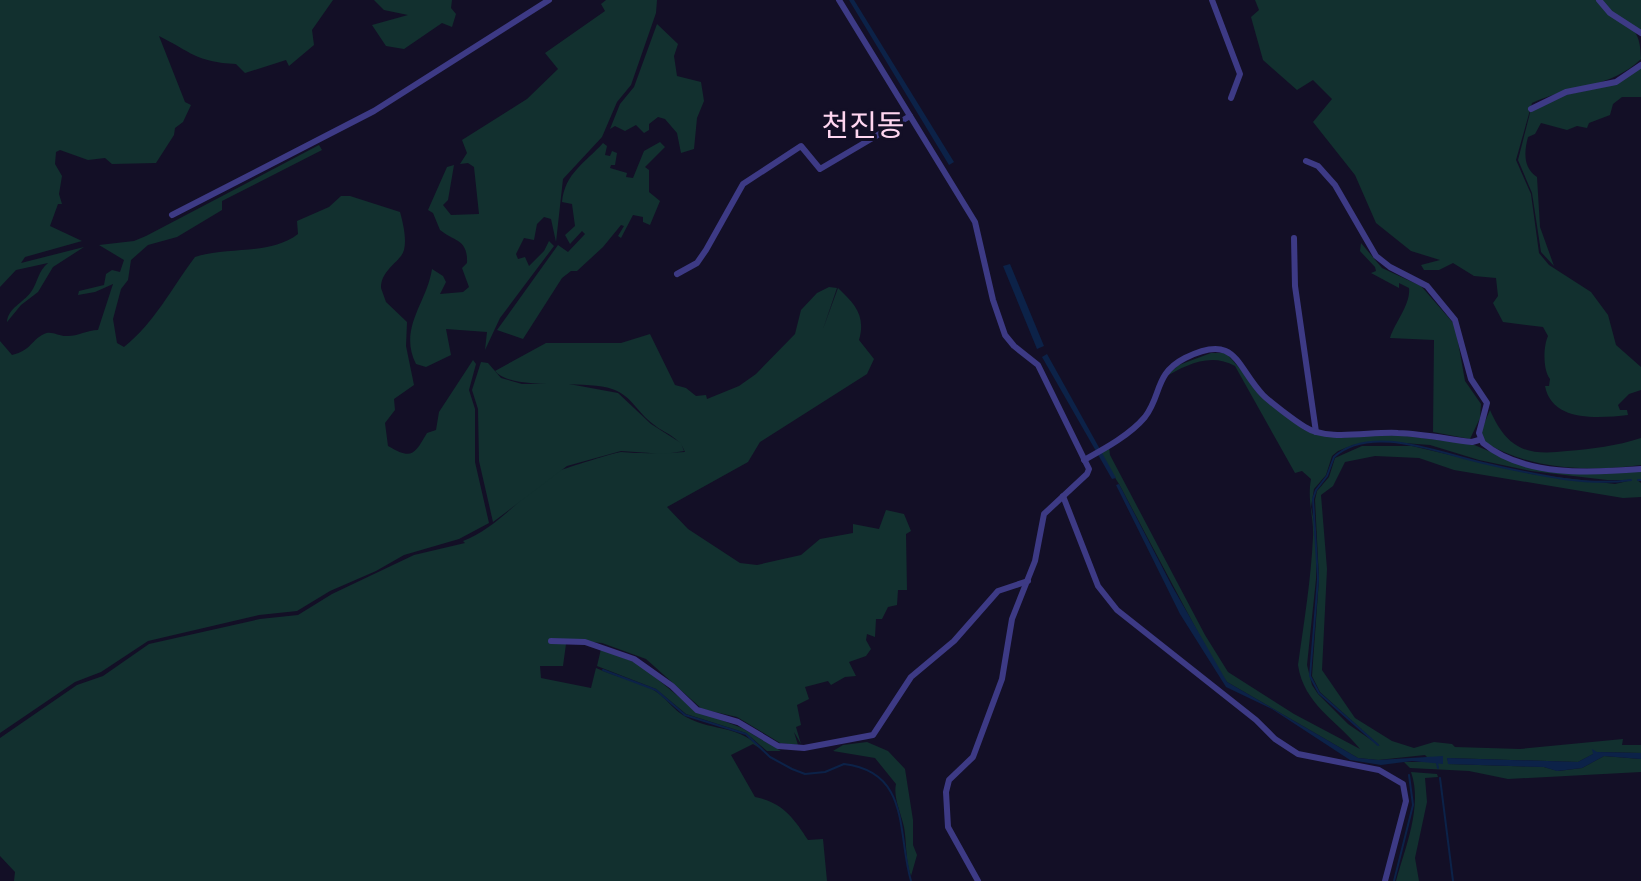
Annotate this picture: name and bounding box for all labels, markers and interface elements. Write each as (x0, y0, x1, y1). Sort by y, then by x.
district label: 천진동 (822, 108, 904, 144)

